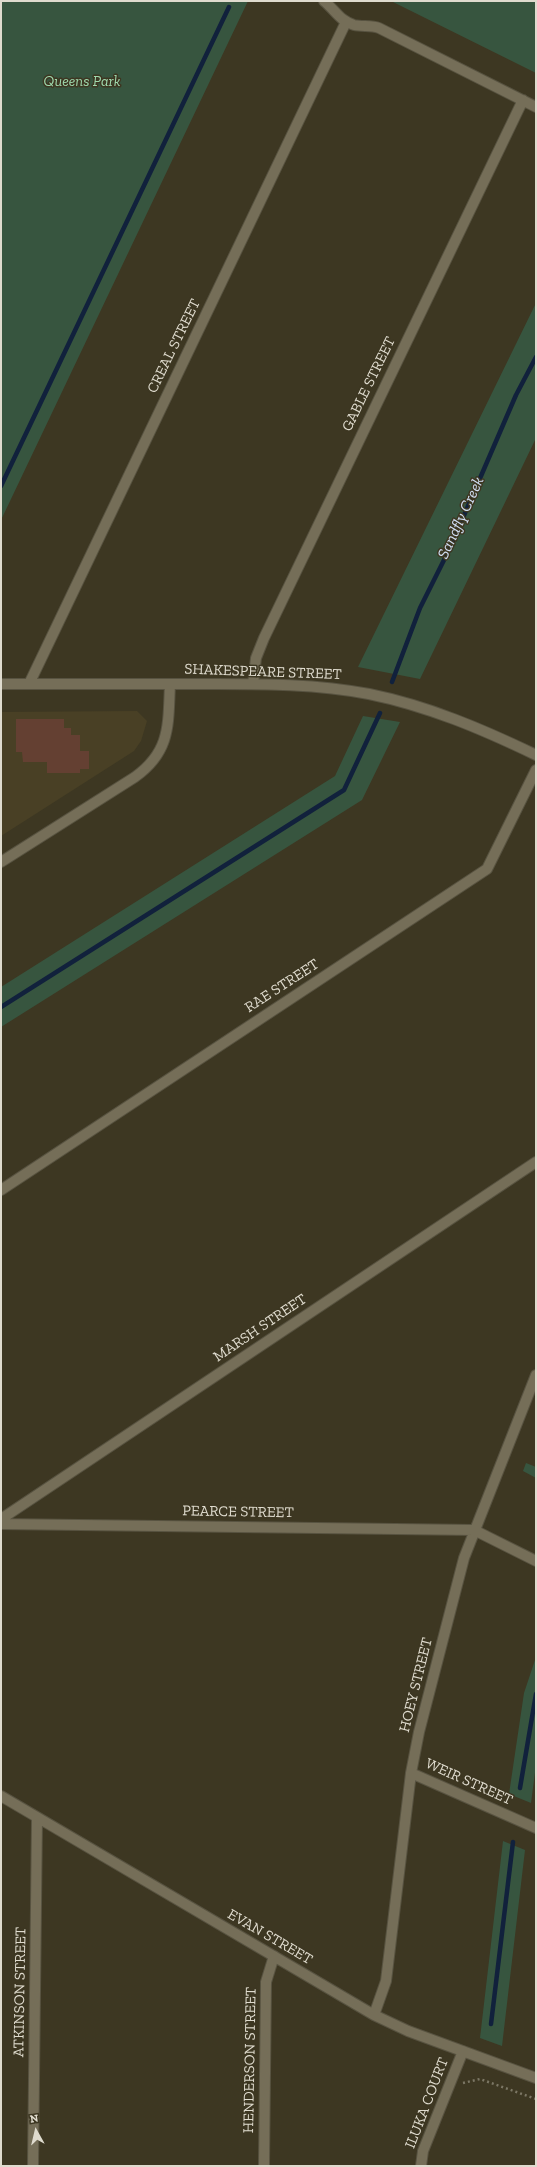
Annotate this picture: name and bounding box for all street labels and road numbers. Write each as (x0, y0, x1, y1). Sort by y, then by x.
street label: CREAL STREET (143, 296, 205, 396)
street label: GABLE STREET (338, 334, 400, 434)
street label: SHAKESPEARE STREET (184, 660, 342, 684)
street label: RAE STREET (242, 955, 322, 1017)
street label: MARSH STREET (210, 1290, 310, 1366)
street label: PEARCE STREET (182, 1502, 294, 1522)
street label: HOEY STREET (396, 1636, 436, 1734)
street label: WEIR STREET (422, 1755, 516, 1809)
street label: EVAN STREET (224, 1905, 316, 1969)
street label: ATKINSON STREET (10, 1927, 30, 2057)
street label: HENDERSON STREET (240, 1987, 260, 2133)
street label: ILUKA COURT (401, 2055, 453, 2151)

